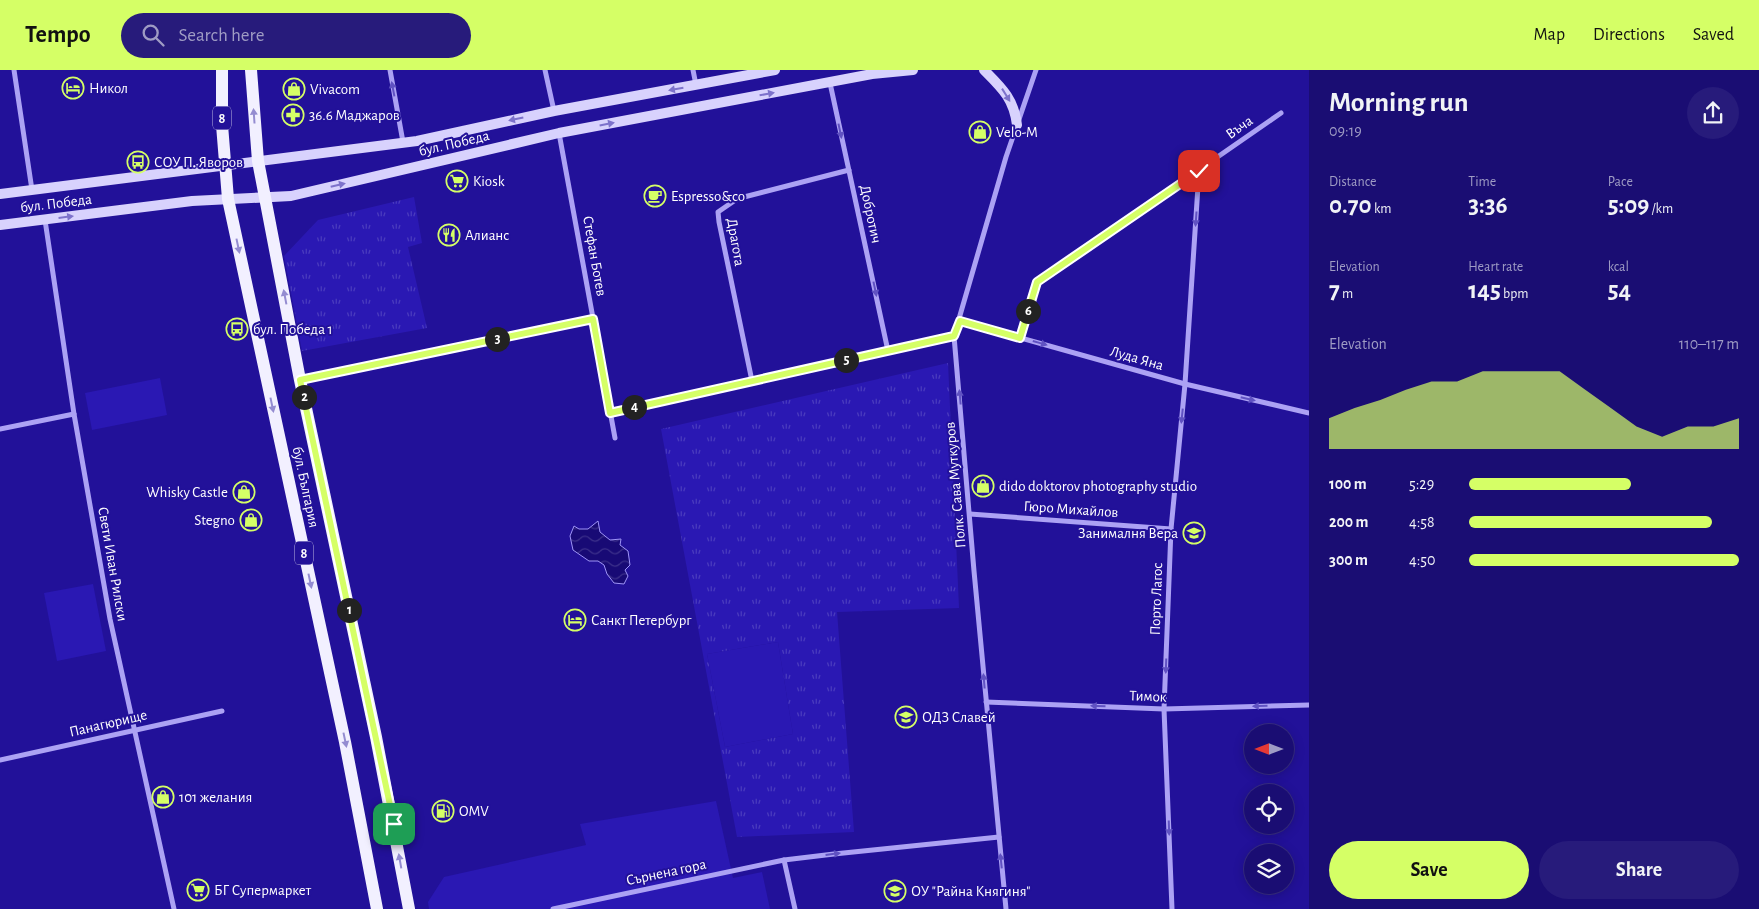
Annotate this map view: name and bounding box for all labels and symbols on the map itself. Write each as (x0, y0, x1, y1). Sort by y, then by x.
hotel icon: Никол (61, 76, 85, 100)
shop icon: Vivacom (282, 77, 306, 101)
place label: Никол (89, 81, 128, 96)
one-way arrow (389, 81, 397, 97)
place label: Vivacom (310, 82, 360, 97)
one-way arrow (668, 86, 684, 94)
one-way arrow (1001, 88, 1011, 101)
one-way arrow (759, 90, 775, 98)
pharmacy icon: 36.6 Маджаров (281, 103, 305, 127)
road number: 8 (213, 106, 231, 129)
one-way arrow (250, 107, 258, 123)
place label: 36.6 Маджаров (309, 108, 400, 123)
street label: Въча (1223, 113, 1256, 142)
one-way arrow (508, 116, 524, 124)
one-way arrow (600, 120, 616, 128)
shop icon: Velo-M (968, 120, 992, 144)
one-way arrow (837, 123, 845, 139)
place label: Velo-M (996, 125, 1038, 140)
street label: бул. Победа (417, 128, 491, 159)
bus stop icon: СОУ П. Яворов (126, 150, 150, 174)
pin (1178, 150, 1220, 192)
place label: СОУ П. Яворов (154, 155, 243, 170)
supermarket icon: Kiosk (445, 169, 469, 193)
place label: Kiosk (473, 174, 505, 189)
one-way arrow (331, 181, 346, 189)
street label: Добротич (857, 183, 884, 245)
cafe icon: Espresso&co (643, 184, 667, 208)
place label: Espresso&co (671, 189, 745, 204)
street label: бул. Победа (19, 192, 93, 215)
one-way arrow (1191, 212, 1199, 228)
one-way arrow (58, 213, 74, 221)
street label: Стефан Ботев (580, 215, 609, 297)
street label: Драгота (724, 217, 747, 267)
restaurant icon: Алианс (437, 223, 461, 247)
place label: Алианс (465, 228, 509, 243)
one-way arrow (234, 239, 242, 254)
one-way arrow (871, 282, 879, 298)
one-way arrow (280, 289, 288, 305)
pin: 6 (1016, 298, 1040, 324)
bus stop icon: бул. Победа 1 (225, 317, 249, 341)
place label: бул. Победа 1 (253, 322, 333, 337)
pin: 3 (484, 326, 510, 352)
one-way arrow (1033, 340, 1048, 348)
street label: Луда Яна (1108, 344, 1165, 373)
pin: 5 (834, 348, 858, 372)
pin: 2 (292, 384, 316, 410)
one-way arrow (956, 389, 964, 405)
pin: 4 (622, 394, 646, 420)
one-way arrow (1240, 395, 1255, 403)
one-way arrow (268, 398, 276, 413)
one-way arrow (1178, 409, 1186, 425)
street label: Полк. Сава Муткуров (943, 421, 968, 549)
street label: бул. България (290, 445, 321, 529)
shop icon: dido doktorov photography studio (971, 474, 995, 498)
place label: dido doktorov photography studio (999, 479, 1197, 494)
shop icon: Whisky Castle (232, 480, 256, 504)
place label: Whisky Castle (146, 485, 228, 500)
street label: Гюро Михайлов (1023, 499, 1119, 520)
street label: Свети Иван Рилски (95, 506, 130, 623)
shop icon: Stegno (239, 508, 263, 532)
place label: Stegno (194, 513, 235, 528)
school or university icon: Занималня Вера (1182, 521, 1206, 545)
place label: Занималня Вера (1078, 526, 1178, 541)
road number: 8 (295, 542, 313, 564)
street label: Порто Лагос (1148, 562, 1165, 636)
one-way arrow (306, 573, 314, 589)
pin: 1 (336, 598, 362, 622)
hotel icon: Санкт Петербург (563, 608, 587, 632)
place label: Санкт Петербург (591, 613, 692, 628)
one-way arrow (1162, 658, 1170, 674)
one-way arrow (980, 673, 988, 689)
street label: Тимок (1129, 688, 1167, 705)
one-way arrow (1090, 702, 1106, 710)
one-way arrow (1252, 703, 1268, 711)
school or university icon: ОДЗ Славей (894, 705, 918, 729)
street label: Панагюрище (68, 707, 149, 740)
place label: ОДЗ Славей (922, 710, 996, 725)
north arrow (1244, 724, 1294, 774)
one-way arrow (341, 732, 349, 747)
shop icon: 101 желания (151, 785, 175, 809)
place label: 101 желания (179, 790, 252, 805)
fuel station icon: OMV (431, 799, 455, 823)
pin (373, 803, 415, 845)
place label: OMV (459, 804, 489, 819)
one-way arrow (1165, 820, 1173, 836)
one-way arrow (825, 850, 841, 858)
one-way arrow (997, 852, 1005, 868)
one-way arrow (396, 853, 404, 869)
street label: Сърнена гора (625, 857, 708, 888)
supermarket icon: БГ Супермаркет (186, 878, 210, 902)
school or university icon: ОУ "Райна Княгиня" (883, 879, 907, 903)
place label: БГ Супермаркет (214, 883, 312, 898)
place label: ОУ "Райна Княгиня" (911, 884, 1030, 899)

